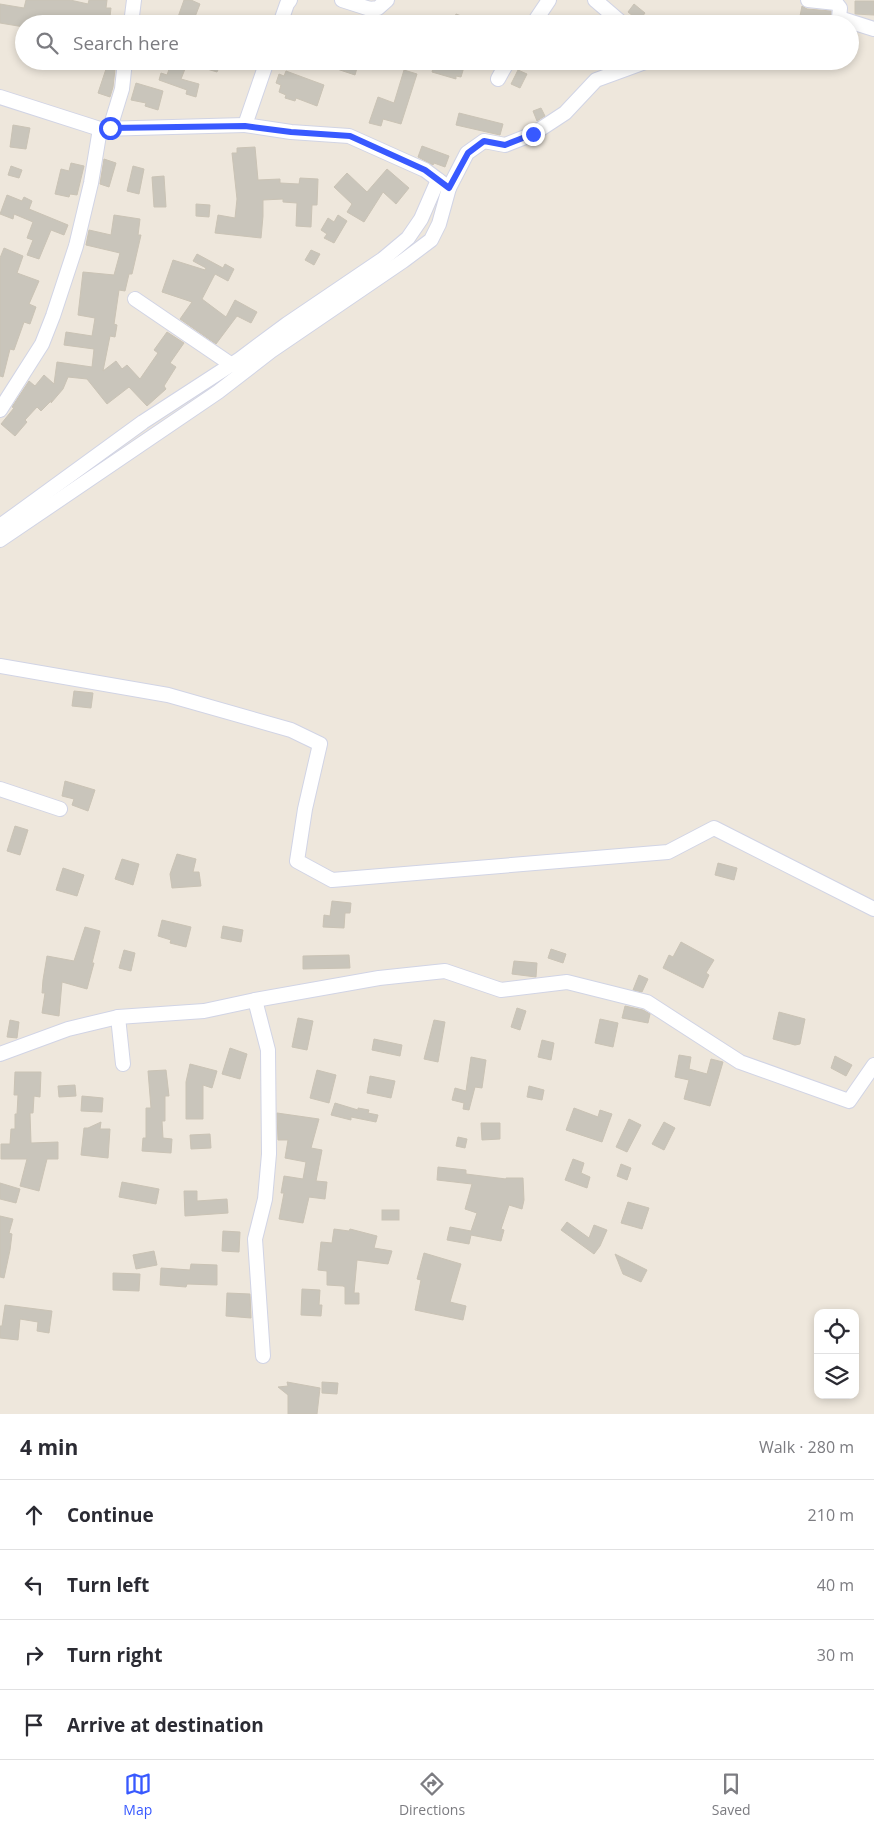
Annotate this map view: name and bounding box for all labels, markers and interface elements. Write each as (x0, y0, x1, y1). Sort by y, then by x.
search box (15, 15, 859, 70)
icon: search (33, 29, 61, 57)
text: Search here (73, 30, 179, 56)
route start (99, 117, 122, 140)
route end (522, 123, 545, 146)
map controls (814, 1309, 859, 1399)
button: locate (814, 1309, 859, 1354)
button: layers (814, 1354, 859, 1399)
text: 4 min (20, 1433, 78, 1461)
text: Walk · 280 m (759, 1436, 854, 1458)
icon: ahead (20, 1501, 48, 1529)
text: Continue (67, 1502, 154, 1528)
text: 210 m (808, 1504, 854, 1526)
icon: left (20, 1571, 48, 1599)
text: Turn left (67, 1572, 149, 1598)
text: 40 m (817, 1574, 854, 1596)
icon: right (20, 1641, 48, 1669)
text: Turn right (67, 1642, 162, 1668)
text: 30 m (817, 1644, 854, 1666)
icon: arrive (20, 1711, 48, 1739)
text: Arrive at destination (67, 1712, 264, 1738)
tab: Map (123, 1770, 152, 1819)
tab: Directions (399, 1770, 465, 1819)
tab: Saved (712, 1770, 751, 1819)

